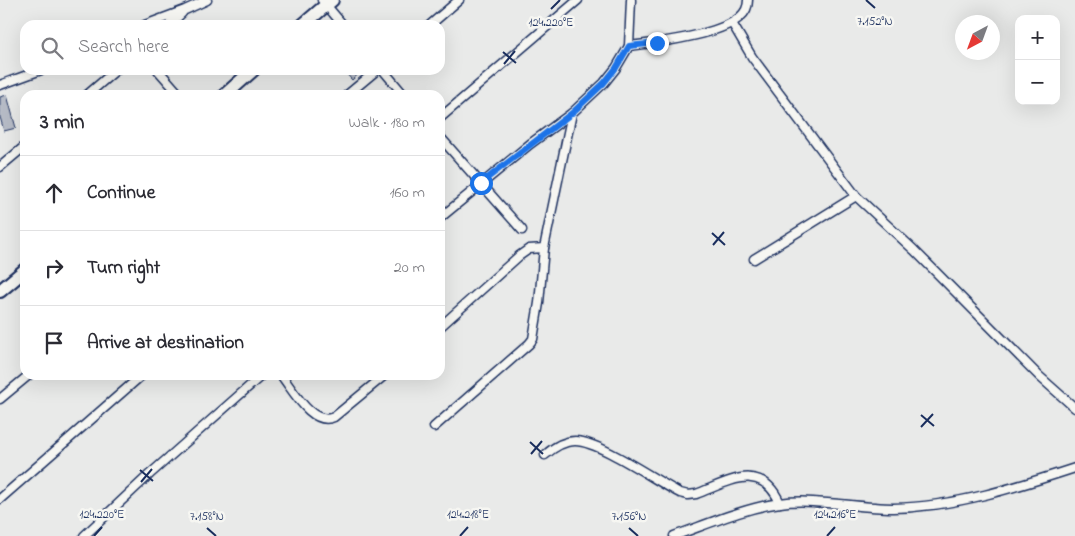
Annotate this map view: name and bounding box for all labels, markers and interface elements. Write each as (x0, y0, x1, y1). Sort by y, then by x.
text: 7.152°N (857, 13, 893, 31)
text: 124.220°E (529, 14, 573, 32)
north arrow (955, 15, 1000, 60)
map controls (1015, 15, 1060, 105)
button: + (1015, 15, 1060, 60)
search box (20, 20, 445, 75)
route end (646, 32, 669, 55)
icon: search (38, 34, 66, 62)
text: Search here (78, 34, 169, 61)
button: − (1015, 60, 1060, 105)
text: 3 min (40, 108, 84, 138)
text: Walk · 180 m (348, 111, 425, 135)
route start (470, 172, 493, 195)
icon: ahead (40, 179, 68, 207)
text: Continue (87, 180, 155, 207)
text: 160 m (390, 181, 425, 205)
icon: right (40, 254, 68, 282)
text: Turn right (87, 255, 160, 282)
text: 20 m (394, 256, 425, 280)
icon: arrive (40, 329, 68, 357)
text: Arrive at destination (87, 330, 244, 357)
text: 124.220°E (80, 506, 124, 524)
text: 124.218°E (447, 506, 489, 524)
text: 124.216°E (814, 506, 856, 524)
text: 7.158°N (190, 508, 224, 526)
text: 7.156°N (612, 508, 646, 526)

